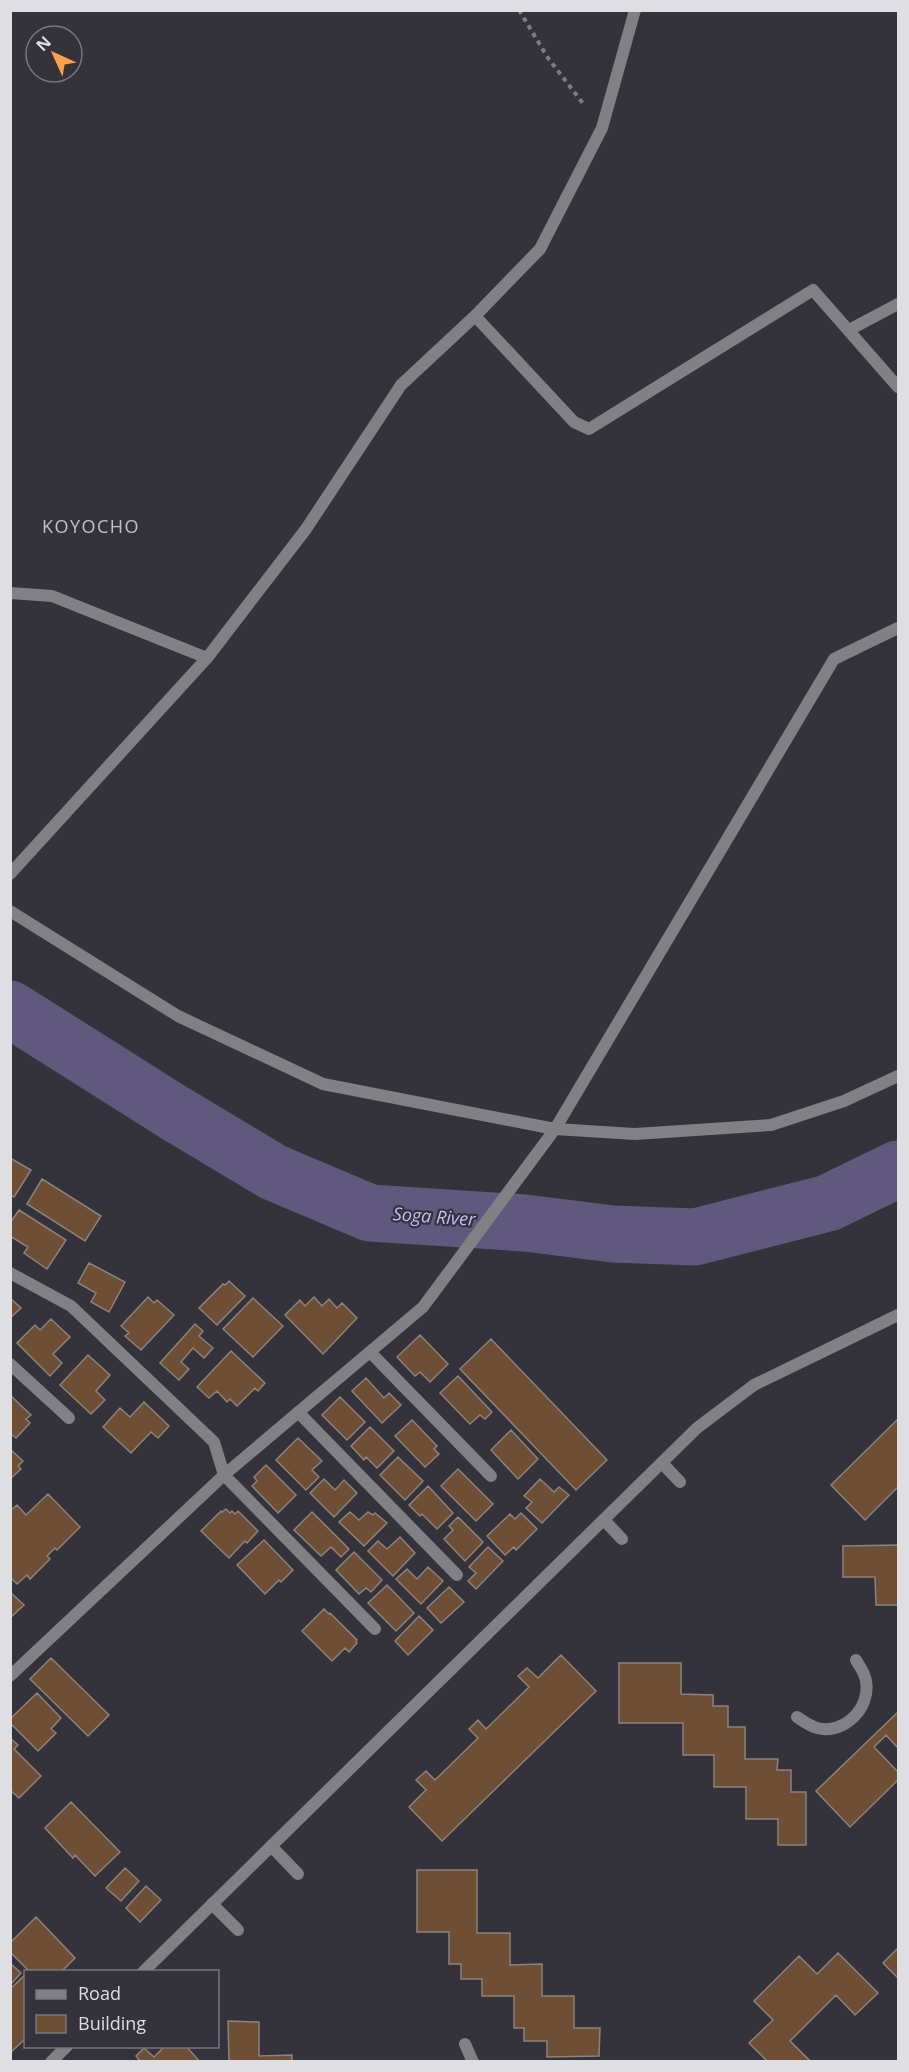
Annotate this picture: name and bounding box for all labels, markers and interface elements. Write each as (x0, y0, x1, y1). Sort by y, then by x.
north arrow (24, 24, 84, 84)
text: N (31, 31, 56, 56)
district label: KOYOCHO (42, 514, 140, 538)
water label: Soga River (392, 1201, 477, 1231)
legend (24, 1970, 219, 2048)
text: Road (78, 1981, 121, 2005)
text: Building (78, 2011, 146, 2035)

